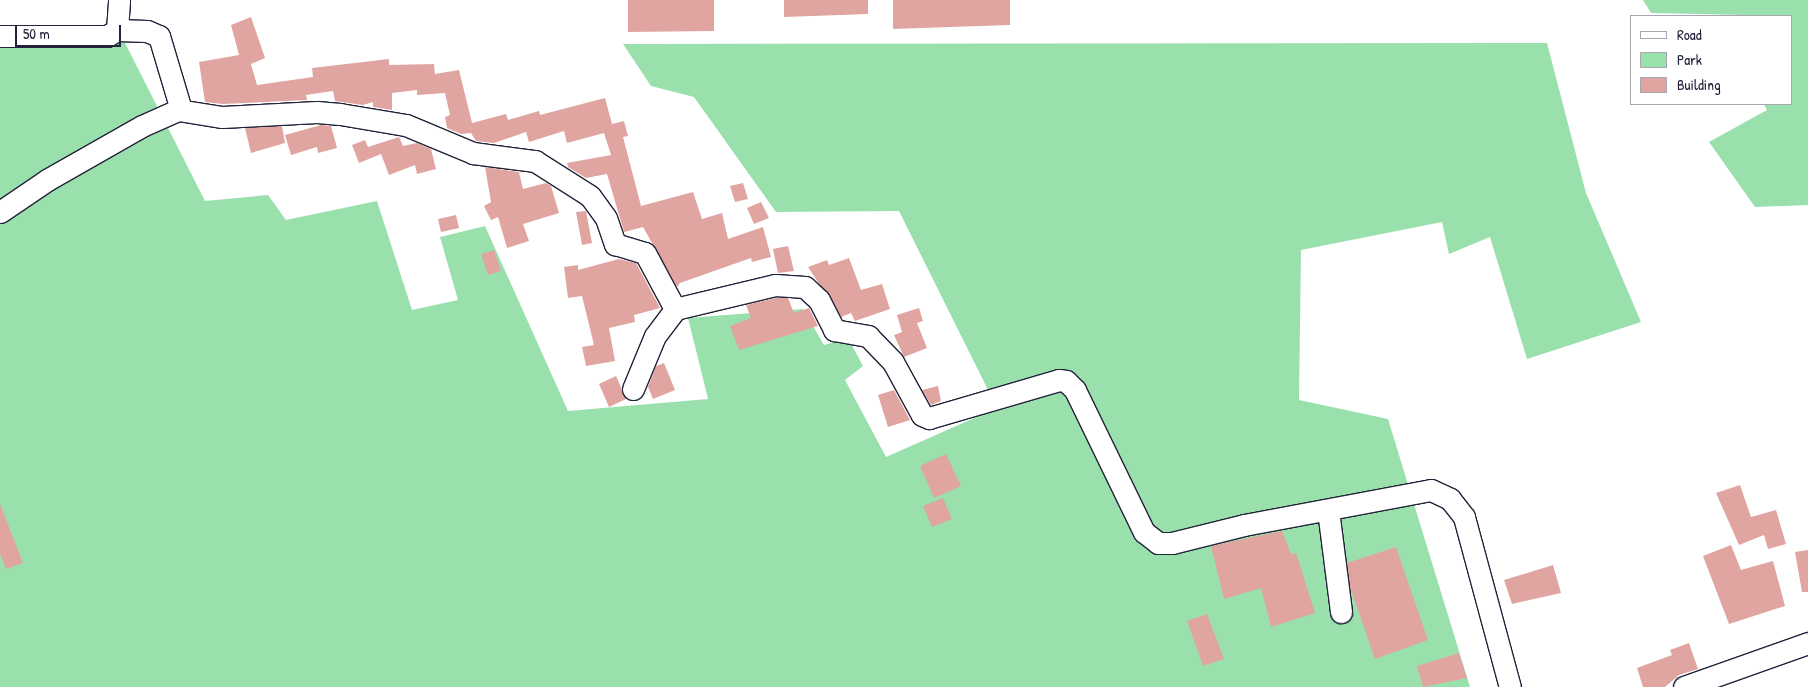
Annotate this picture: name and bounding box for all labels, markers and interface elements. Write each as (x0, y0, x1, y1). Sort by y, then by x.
scale bar (18, 15, 124, 47)
legend (1630, 15, 1793, 105)
text: 50 m (23, 23, 50, 44)
text: Road (1677, 24, 1702, 45)
text: Park (1677, 49, 1702, 70)
text: Building (1677, 74, 1721, 95)

